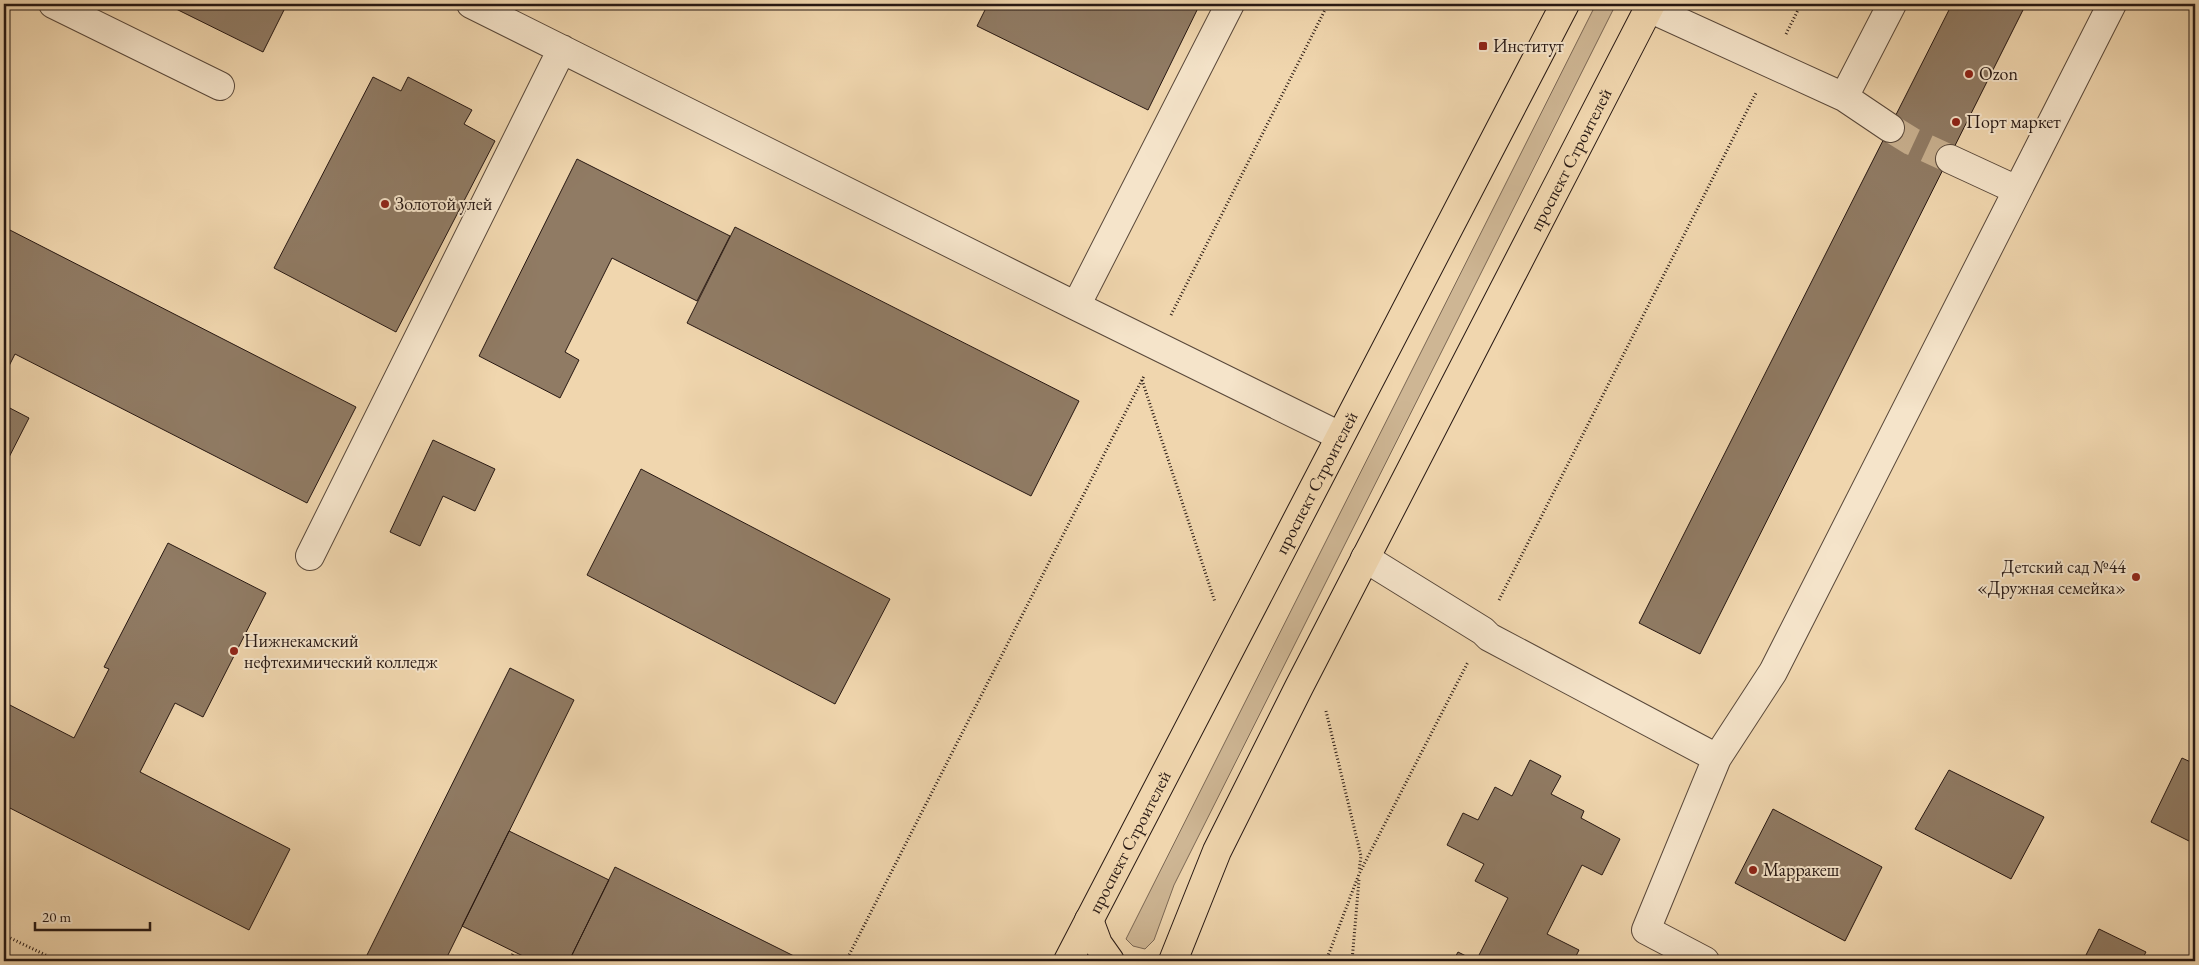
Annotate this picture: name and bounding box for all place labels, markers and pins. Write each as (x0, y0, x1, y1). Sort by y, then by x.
place label: Институт (1493, 34, 1564, 57)
marker: Институт (1477, 40, 1489, 52)
place label: Ozon (1979, 62, 2018, 85)
marker: Ozon (1963, 68, 1975, 80)
place label: Порт маркет (1966, 110, 2061, 133)
marker: Порт маркет (1950, 116, 1962, 128)
place label: Золотой улей (395, 192, 493, 215)
marker: Золотой улей (379, 198, 391, 210)
place label: Детский сад №44 «Дружная семейка» (1977, 555, 2126, 599)
marker: Детский сад №44 «Дружная семейка» (2130, 571, 2142, 583)
place label: Нижнекамский нефтехимический колледж (244, 629, 438, 673)
marker: Нижнекамский нефтехимический колледж (228, 645, 240, 657)
place label: Марракеш (1763, 858, 1840, 881)
marker: Марракеш (1747, 864, 1759, 876)

